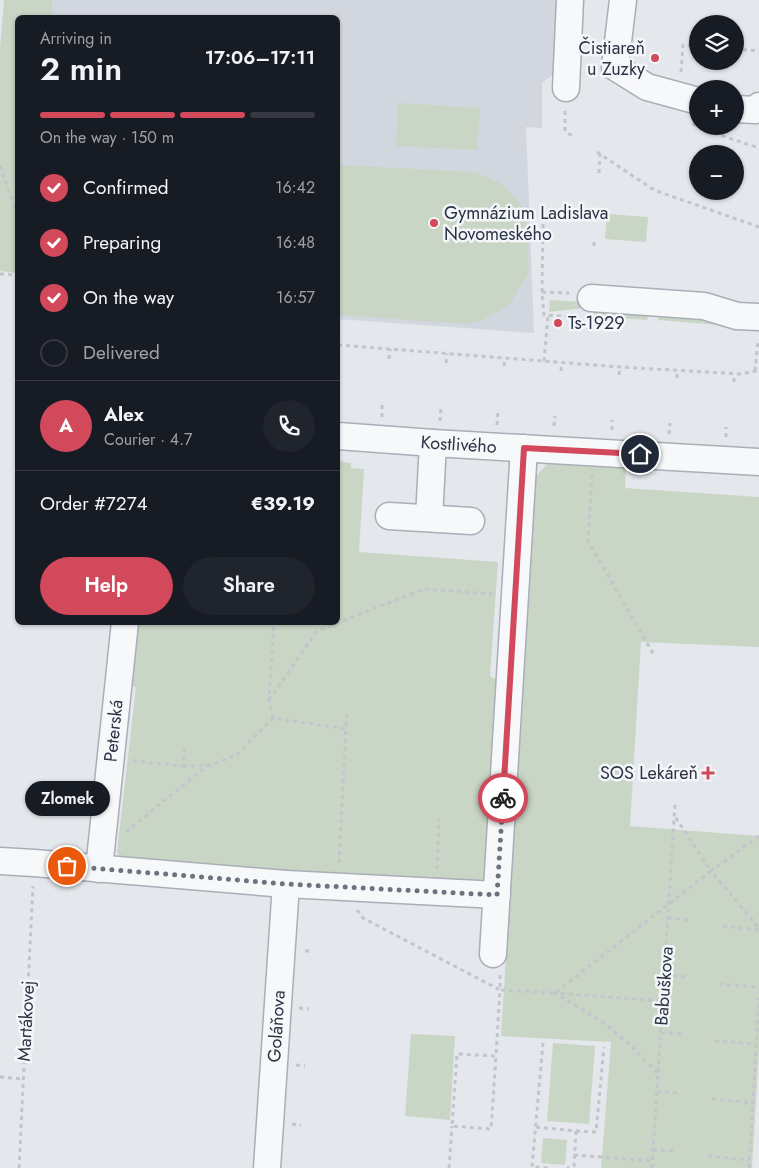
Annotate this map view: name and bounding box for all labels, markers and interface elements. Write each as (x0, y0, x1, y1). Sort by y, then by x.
map controls (689, 15, 744, 200)
button: layers (689, 15, 744, 70)
text: Arriving in (40, 27, 112, 50)
place label: Čistiareň u Zuzky (578, 35, 645, 82)
text: 17:06–17:11 (205, 44, 315, 71)
text: 2 min (40, 46, 122, 92)
marker: Čistiareň u Zuzky (649, 52, 661, 64)
button: + (689, 80, 744, 135)
text: On the way · 150 m (40, 126, 174, 149)
button: − (689, 145, 744, 200)
icon: check (40, 174, 68, 202)
text: Confirmed (83, 174, 169, 201)
text: 16:42 (275, 176, 315, 199)
place label: Gymnázium Ladislava Novomeského (444, 200, 608, 247)
marker: Gymnázium Ladislava Novomeského (428, 217, 440, 229)
icon: check (40, 229, 68, 257)
text: Preparing (83, 229, 161, 256)
text: 16:48 (276, 231, 315, 254)
icon: check (40, 284, 68, 312)
text: On the way (83, 284, 174, 311)
text: 16:57 (276, 286, 315, 309)
place label: Ts-1929 (568, 310, 625, 336)
marker: Ts-1929 (552, 317, 564, 329)
text: Delivered (83, 339, 160, 366)
button: phone (263, 400, 315, 452)
text: Alex (104, 401, 144, 428)
text: A (59, 412, 73, 439)
text: Courier · 4.7 (104, 428, 192, 451)
street label: Kostlivého (420, 429, 498, 460)
pin (619, 433, 661, 475)
icon: home (626, 440, 654, 468)
text: Order #7274 (40, 490, 148, 517)
text: €39.19 (251, 490, 315, 517)
button: Help (40, 557, 173, 615)
button: Share (183, 557, 315, 615)
street label: Peterská (97, 698, 130, 763)
place label: SOS Lekáreň (600, 760, 698, 786)
marker: SOS Lekáreň (702, 767, 714, 779)
courier (478, 773, 528, 823)
callout: Zlomek (24, 781, 110, 816)
icon: bike (489, 784, 517, 812)
text: Zlomek (41, 787, 94, 810)
pin (46, 845, 88, 887)
icon: bag (53, 852, 81, 880)
street label: Babuškova (648, 945, 680, 1027)
street label: Martákovej (11, 980, 41, 1062)
street label: Goláňova (261, 989, 292, 1063)

